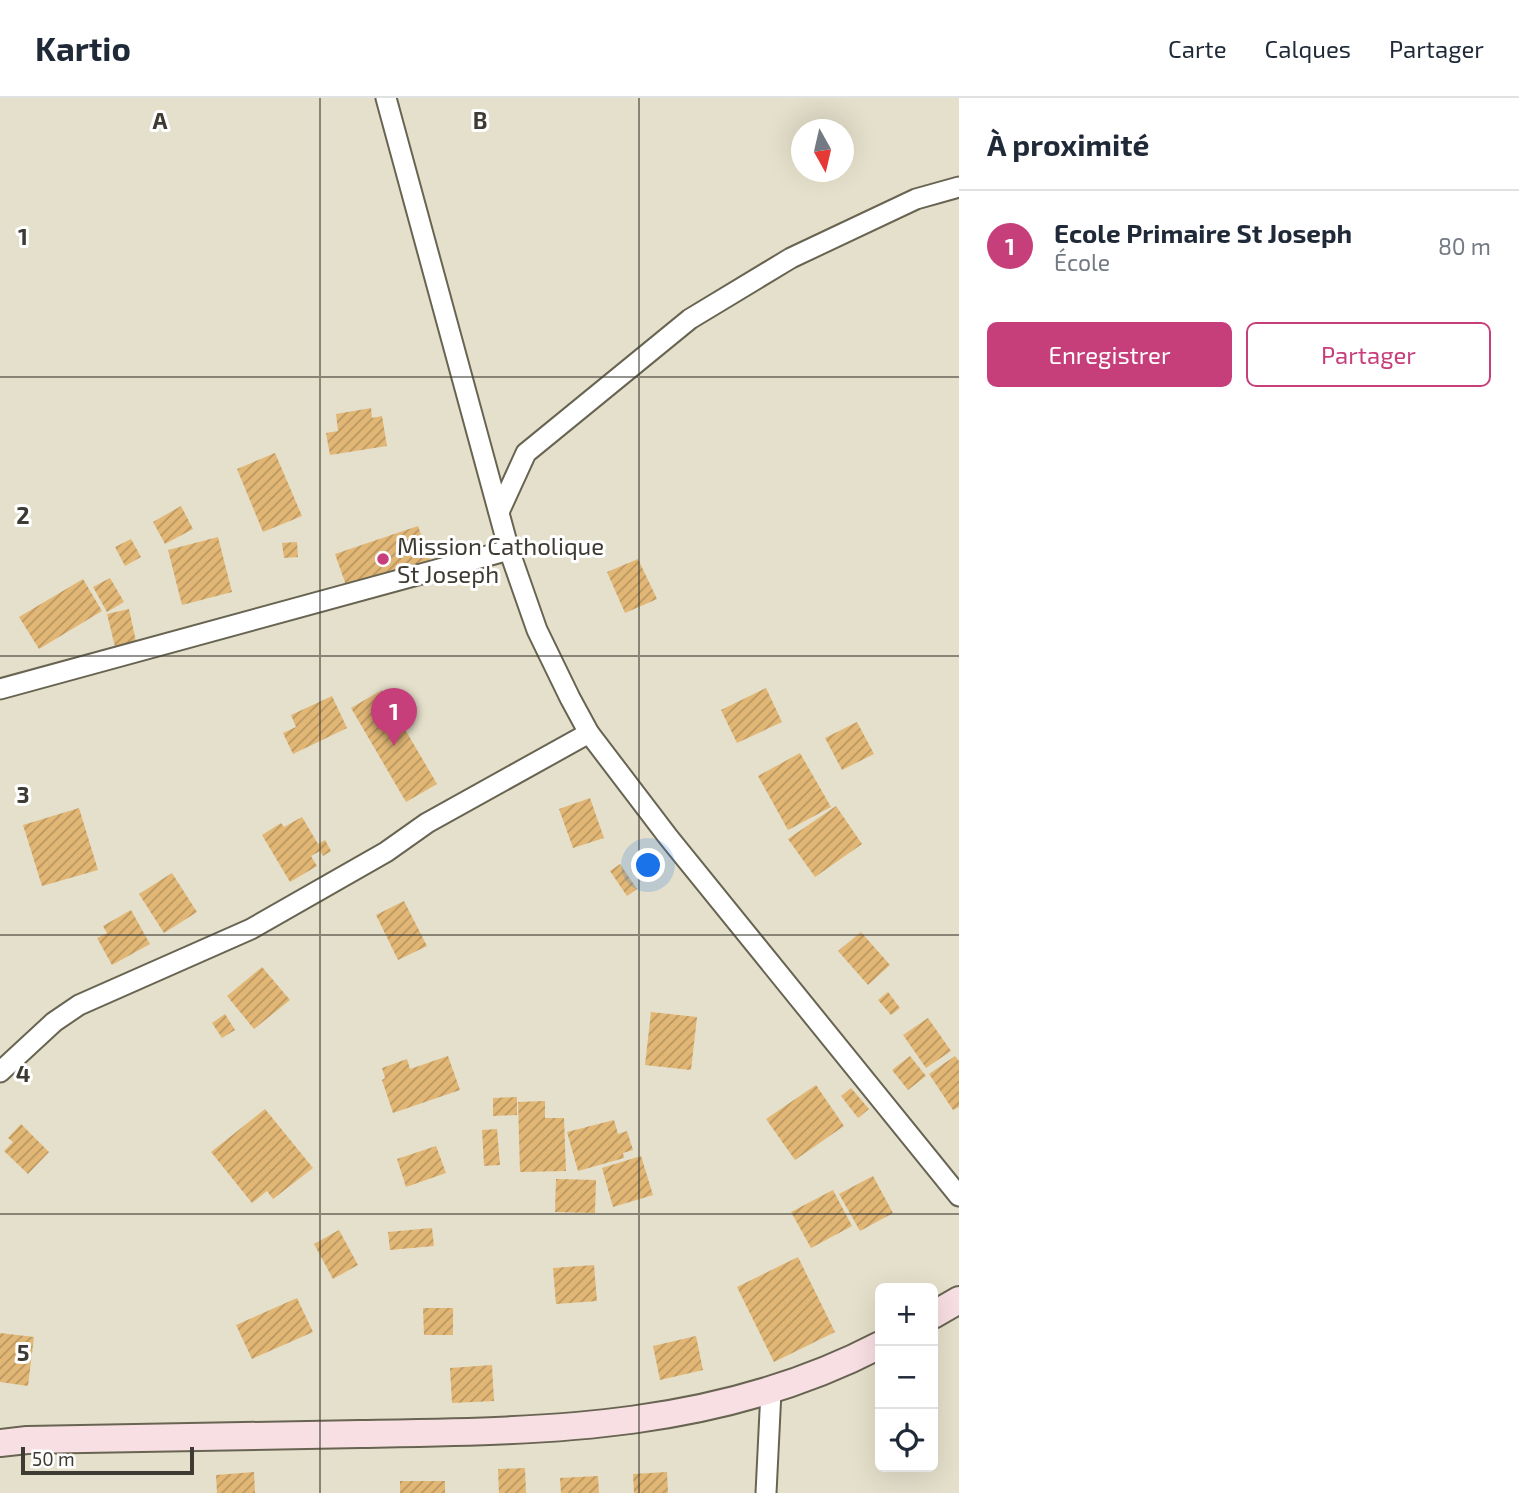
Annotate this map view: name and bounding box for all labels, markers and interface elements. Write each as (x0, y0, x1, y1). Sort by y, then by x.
text: Kartio (35, 28, 131, 68)
text: Carte (1168, 34, 1227, 63)
text: Calques (1265, 34, 1351, 63)
text: Partager (1389, 34, 1484, 63)
text: A (152, 106, 168, 134)
text: B (473, 106, 487, 134)
north arrow (791, 119, 854, 182)
text: À proximité (987, 126, 1149, 162)
text: Ecole Primaire St Joseph (1054, 217, 1352, 248)
text: 1 (18, 222, 28, 250)
text: 1 (1005, 232, 1015, 260)
text: 80 m (1438, 232, 1491, 260)
text: École (1054, 248, 1110, 276)
button: Enregistrer (987, 322, 1232, 387)
button: Partager (1246, 322, 1491, 387)
text: 2 (16, 501, 30, 529)
place label: Mission Catholique St Joseph (397, 531, 604, 588)
marker: Mission Catholique St Joseph (375, 551, 391, 567)
pin: 1 (371, 688, 417, 746)
text: 3 (16, 780, 30, 808)
your location (631, 848, 665, 882)
text: 4 (16, 1059, 30, 1087)
map controls (875, 1283, 938, 1472)
button: + (875, 1283, 938, 1346)
text: 5 (17, 1338, 29, 1366)
button: − (875, 1346, 938, 1409)
button: locate (875, 1409, 938, 1472)
scale bar (21, 1444, 194, 1476)
text: 50 m (32, 1447, 75, 1470)

